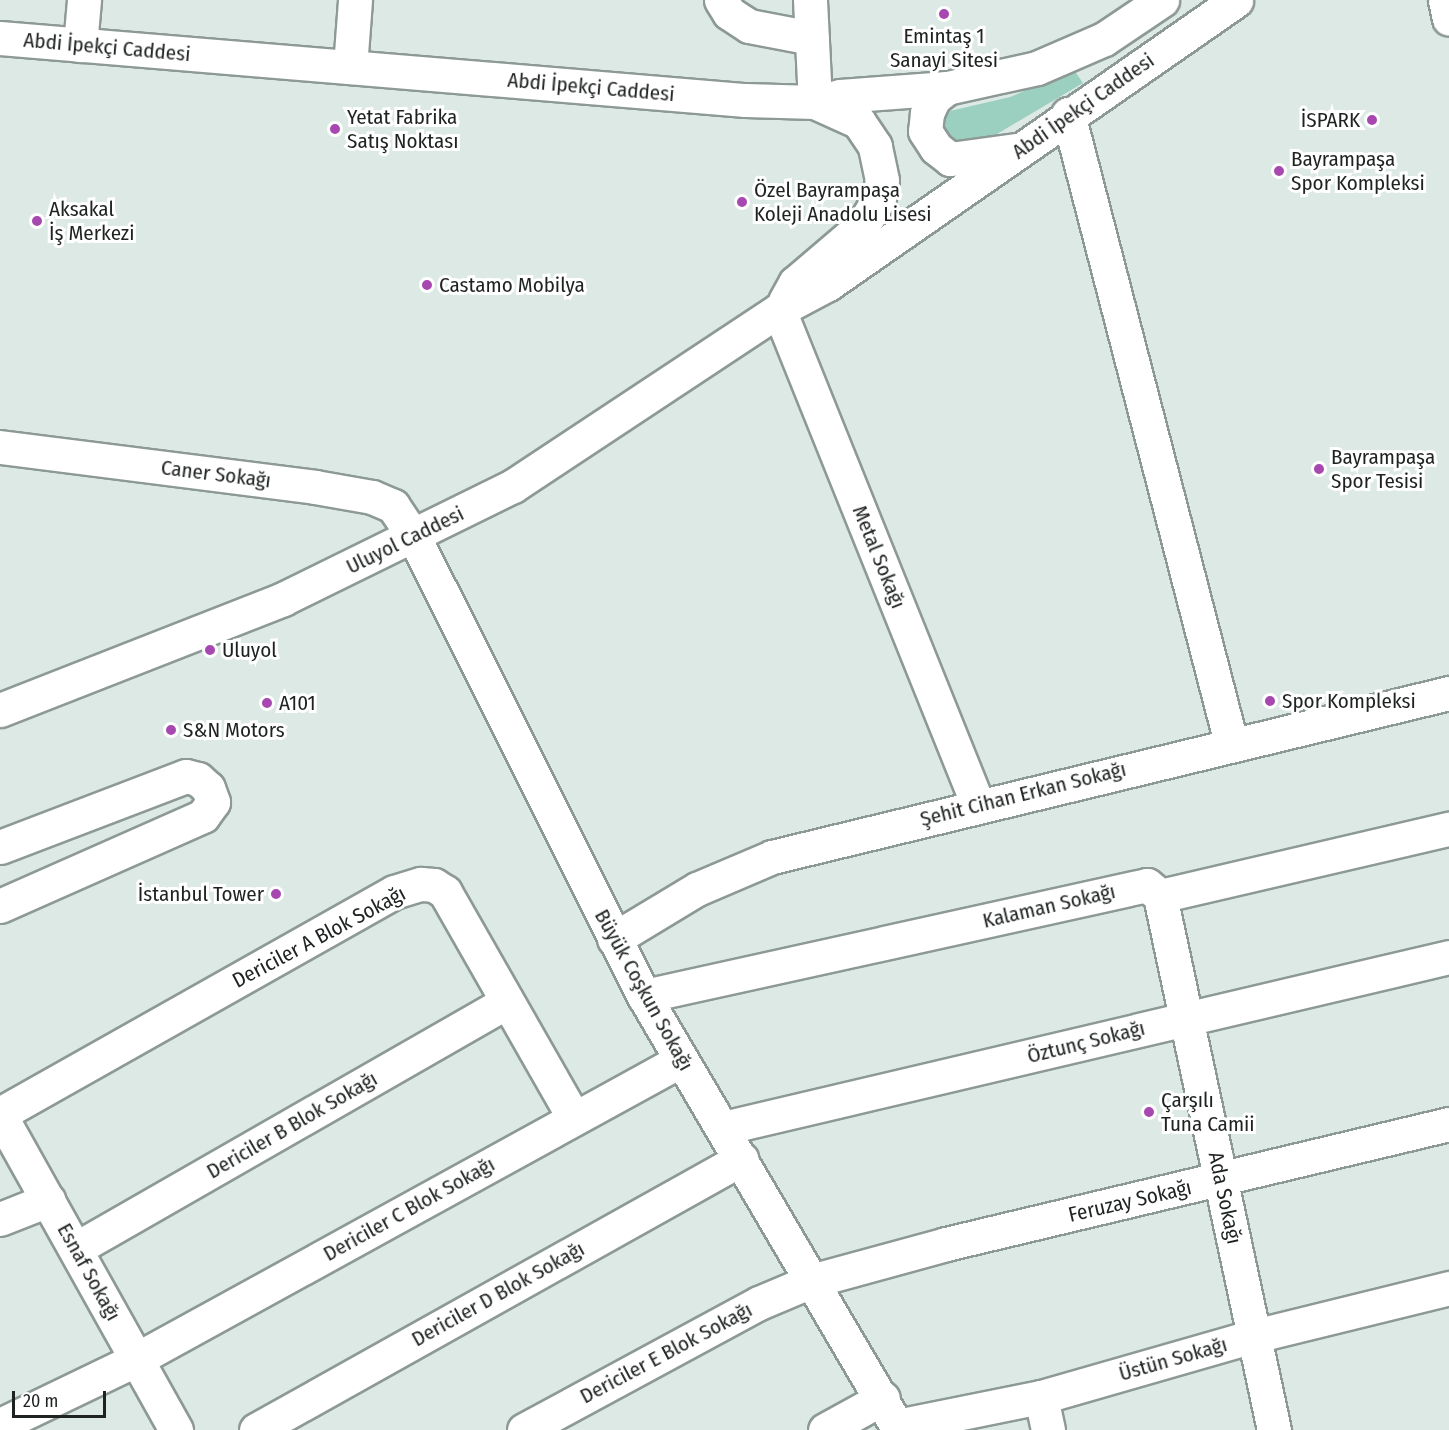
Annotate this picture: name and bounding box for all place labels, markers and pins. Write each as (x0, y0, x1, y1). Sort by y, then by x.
marker: Emintaş 1 Sanayi Sitesi (937, 7, 951, 21)
place label: Emintaş 1 Sanayi Sitesi (890, 23, 998, 73)
place label: Yetat Fabrika Satış Noktası (347, 104, 458, 154)
place label: İSPARK (1301, 107, 1360, 133)
marker: İSPARK (1365, 113, 1379, 127)
marker: Yetat Fabrika Satış Noktası (328, 122, 342, 136)
place label: Bayrampaşa Spor Kompleksi (1291, 146, 1425, 196)
marker: Bayrampaşa Spor Kompleksi (1272, 164, 1286, 178)
place label: Özel Bayrampaşa Koleji Anadolu Lisesi (754, 177, 932, 227)
marker: Özel Bayrampaşa Koleji Anadolu Lisesi (735, 195, 749, 209)
place label: Aksakal İş Merkezi (49, 196, 134, 246)
marker: Aksakal İş Merkezi (30, 214, 44, 228)
place label: Castamo Mobilya (439, 272, 585, 298)
marker: Castamo Mobilya (420, 278, 434, 292)
place label: Bayrampaşa Spor Tesisi (1331, 444, 1435, 494)
marker: Bayrampaşa Spor Tesisi (1312, 462, 1326, 476)
place label: Uluyol (222, 637, 277, 663)
marker: Uluyol (203, 643, 217, 657)
place label: Spor Kompleksi (1282, 688, 1416, 714)
place label: A101 (279, 690, 316, 716)
marker: Spor Kompleksi (1263, 694, 1277, 708)
marker: A101 (260, 696, 274, 710)
place label: S&N Motors (183, 717, 285, 743)
marker: S&N Motors (164, 723, 178, 737)
place label: İstanbul Tower (138, 881, 264, 907)
marker: İstanbul Tower (269, 887, 283, 901)
place label: Çarşılı Tuna Camii (1161, 1087, 1255, 1137)
marker: Çarşılı Tuna Camii (1142, 1105, 1156, 1119)

